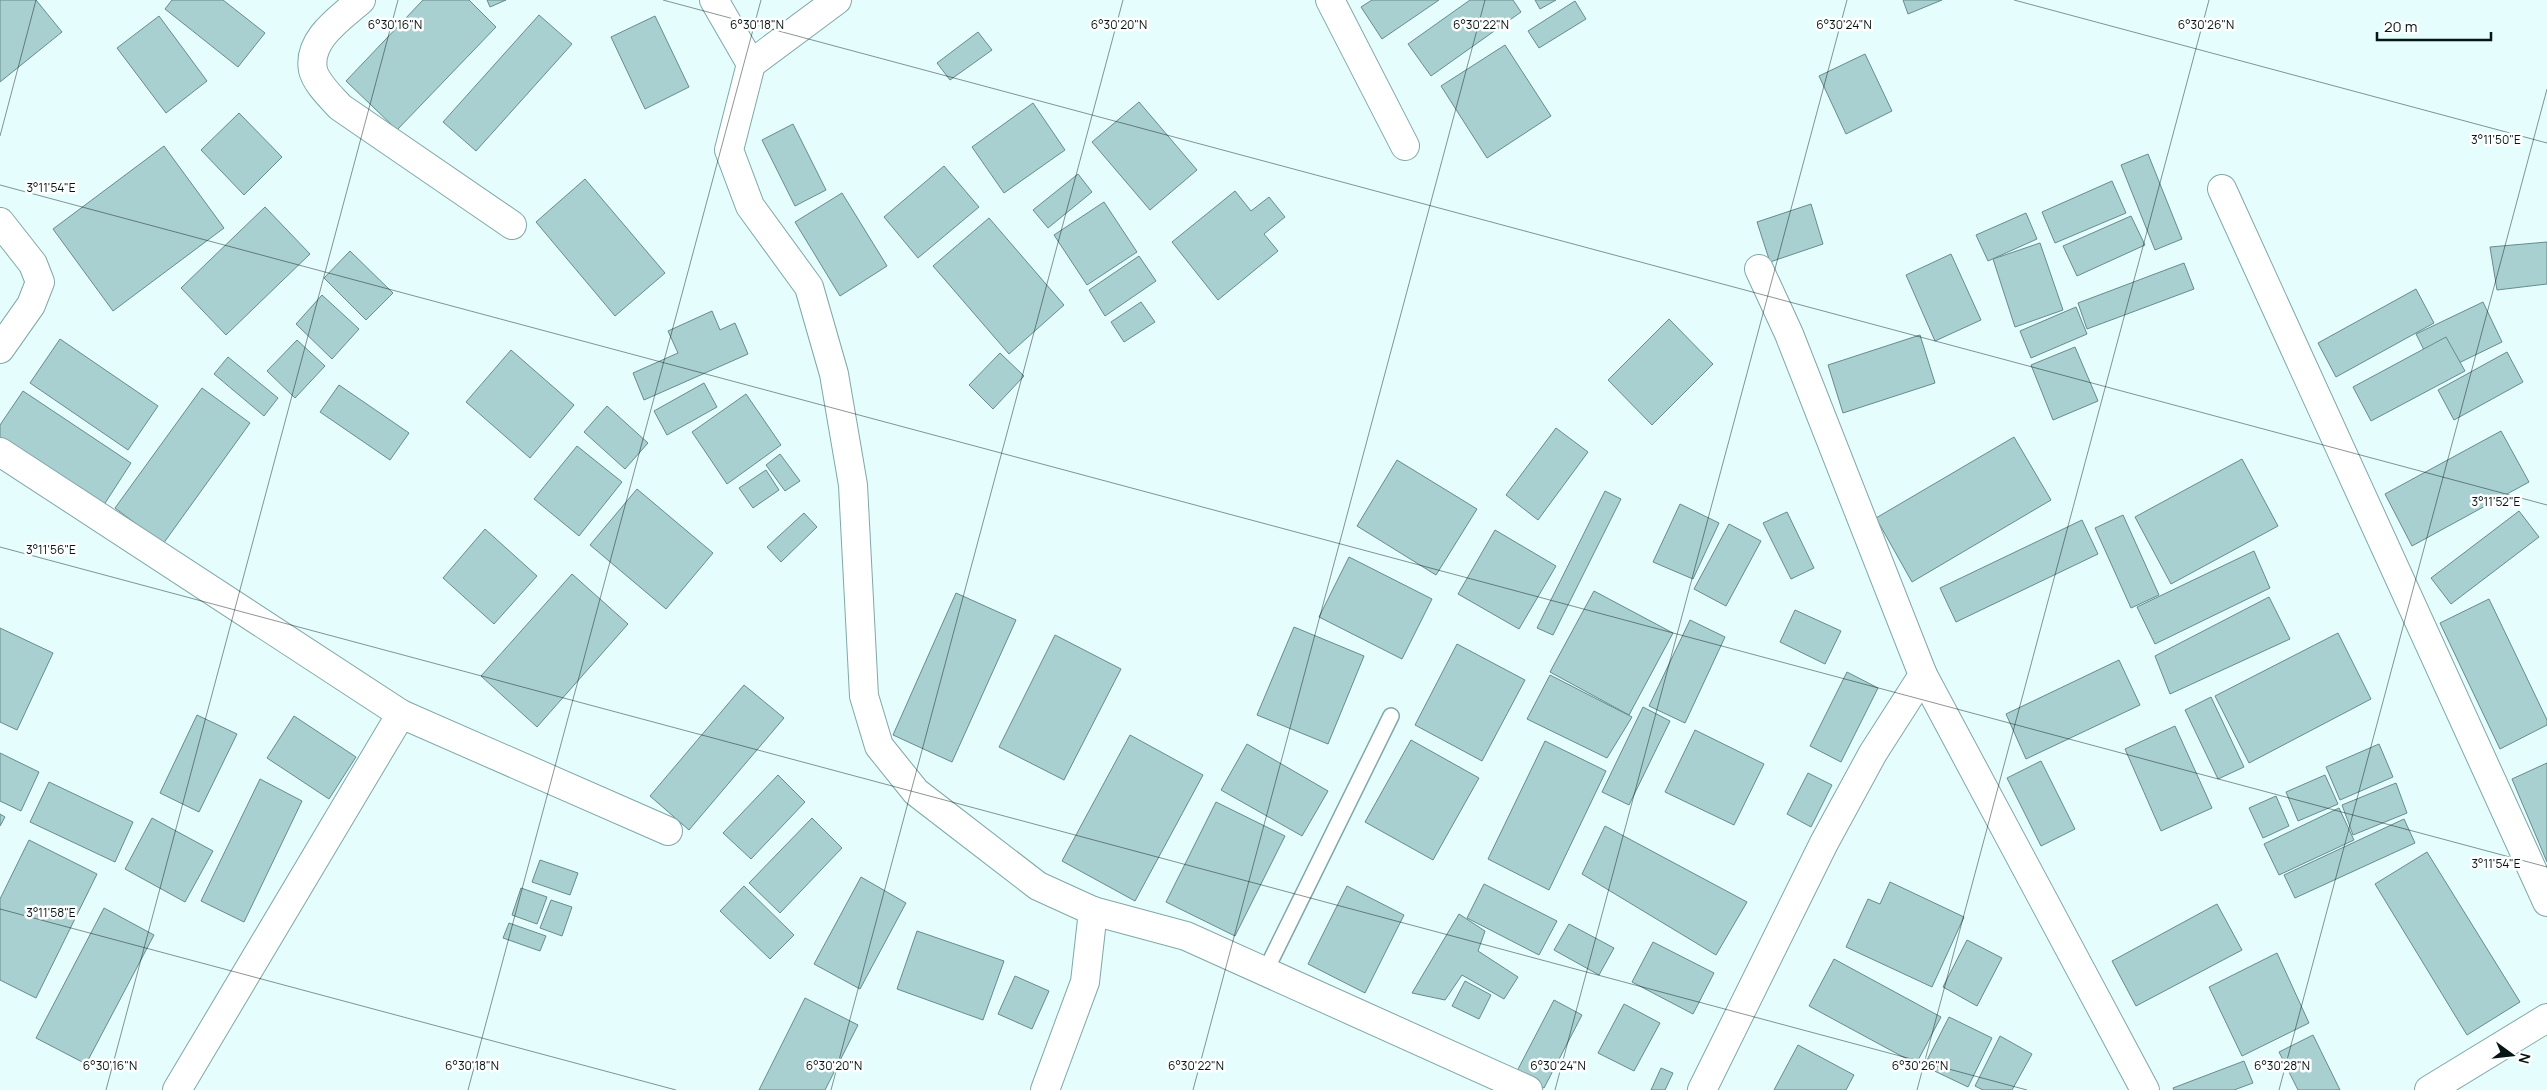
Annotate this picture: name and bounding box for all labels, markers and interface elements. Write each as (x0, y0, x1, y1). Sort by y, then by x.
scale bar (2377, 10, 2491, 42)
text: 6°30'16"N (368, 16, 422, 33)
text: 6°30'18"N (730, 16, 784, 33)
text: 6°30'20"N (1091, 16, 1147, 33)
text: 6°30'22"N (1453, 16, 1509, 33)
text: 6°30'24"N (1816, 16, 1872, 33)
text: 6°30'26"N (2178, 16, 2234, 33)
text: 20 m (2384, 16, 2417, 37)
text: 3°11'50"E (2471, 131, 2521, 148)
text: 3°11'54"E (26, 179, 76, 196)
text: 3°11'52"E (2472, 493, 2521, 510)
text: 3°11'56"E (26, 541, 76, 558)
text: 3°11'54"E (2471, 855, 2521, 872)
text: 3°11'58"E (26, 904, 76, 921)
north arrow (2487, 1030, 2537, 1080)
text: N (2515, 1051, 2536, 1066)
text: 6°30'16"N (83, 1057, 137, 1074)
text: 6°30'18"N (445, 1057, 499, 1074)
text: 6°30'20"N (806, 1057, 862, 1074)
text: 6°30'22"N (1168, 1057, 1224, 1074)
text: 6°30'24"N (1530, 1057, 1586, 1074)
text: 6°30'26"N (1892, 1057, 1948, 1074)
text: 6°30'28"N (2254, 1057, 2310, 1074)

